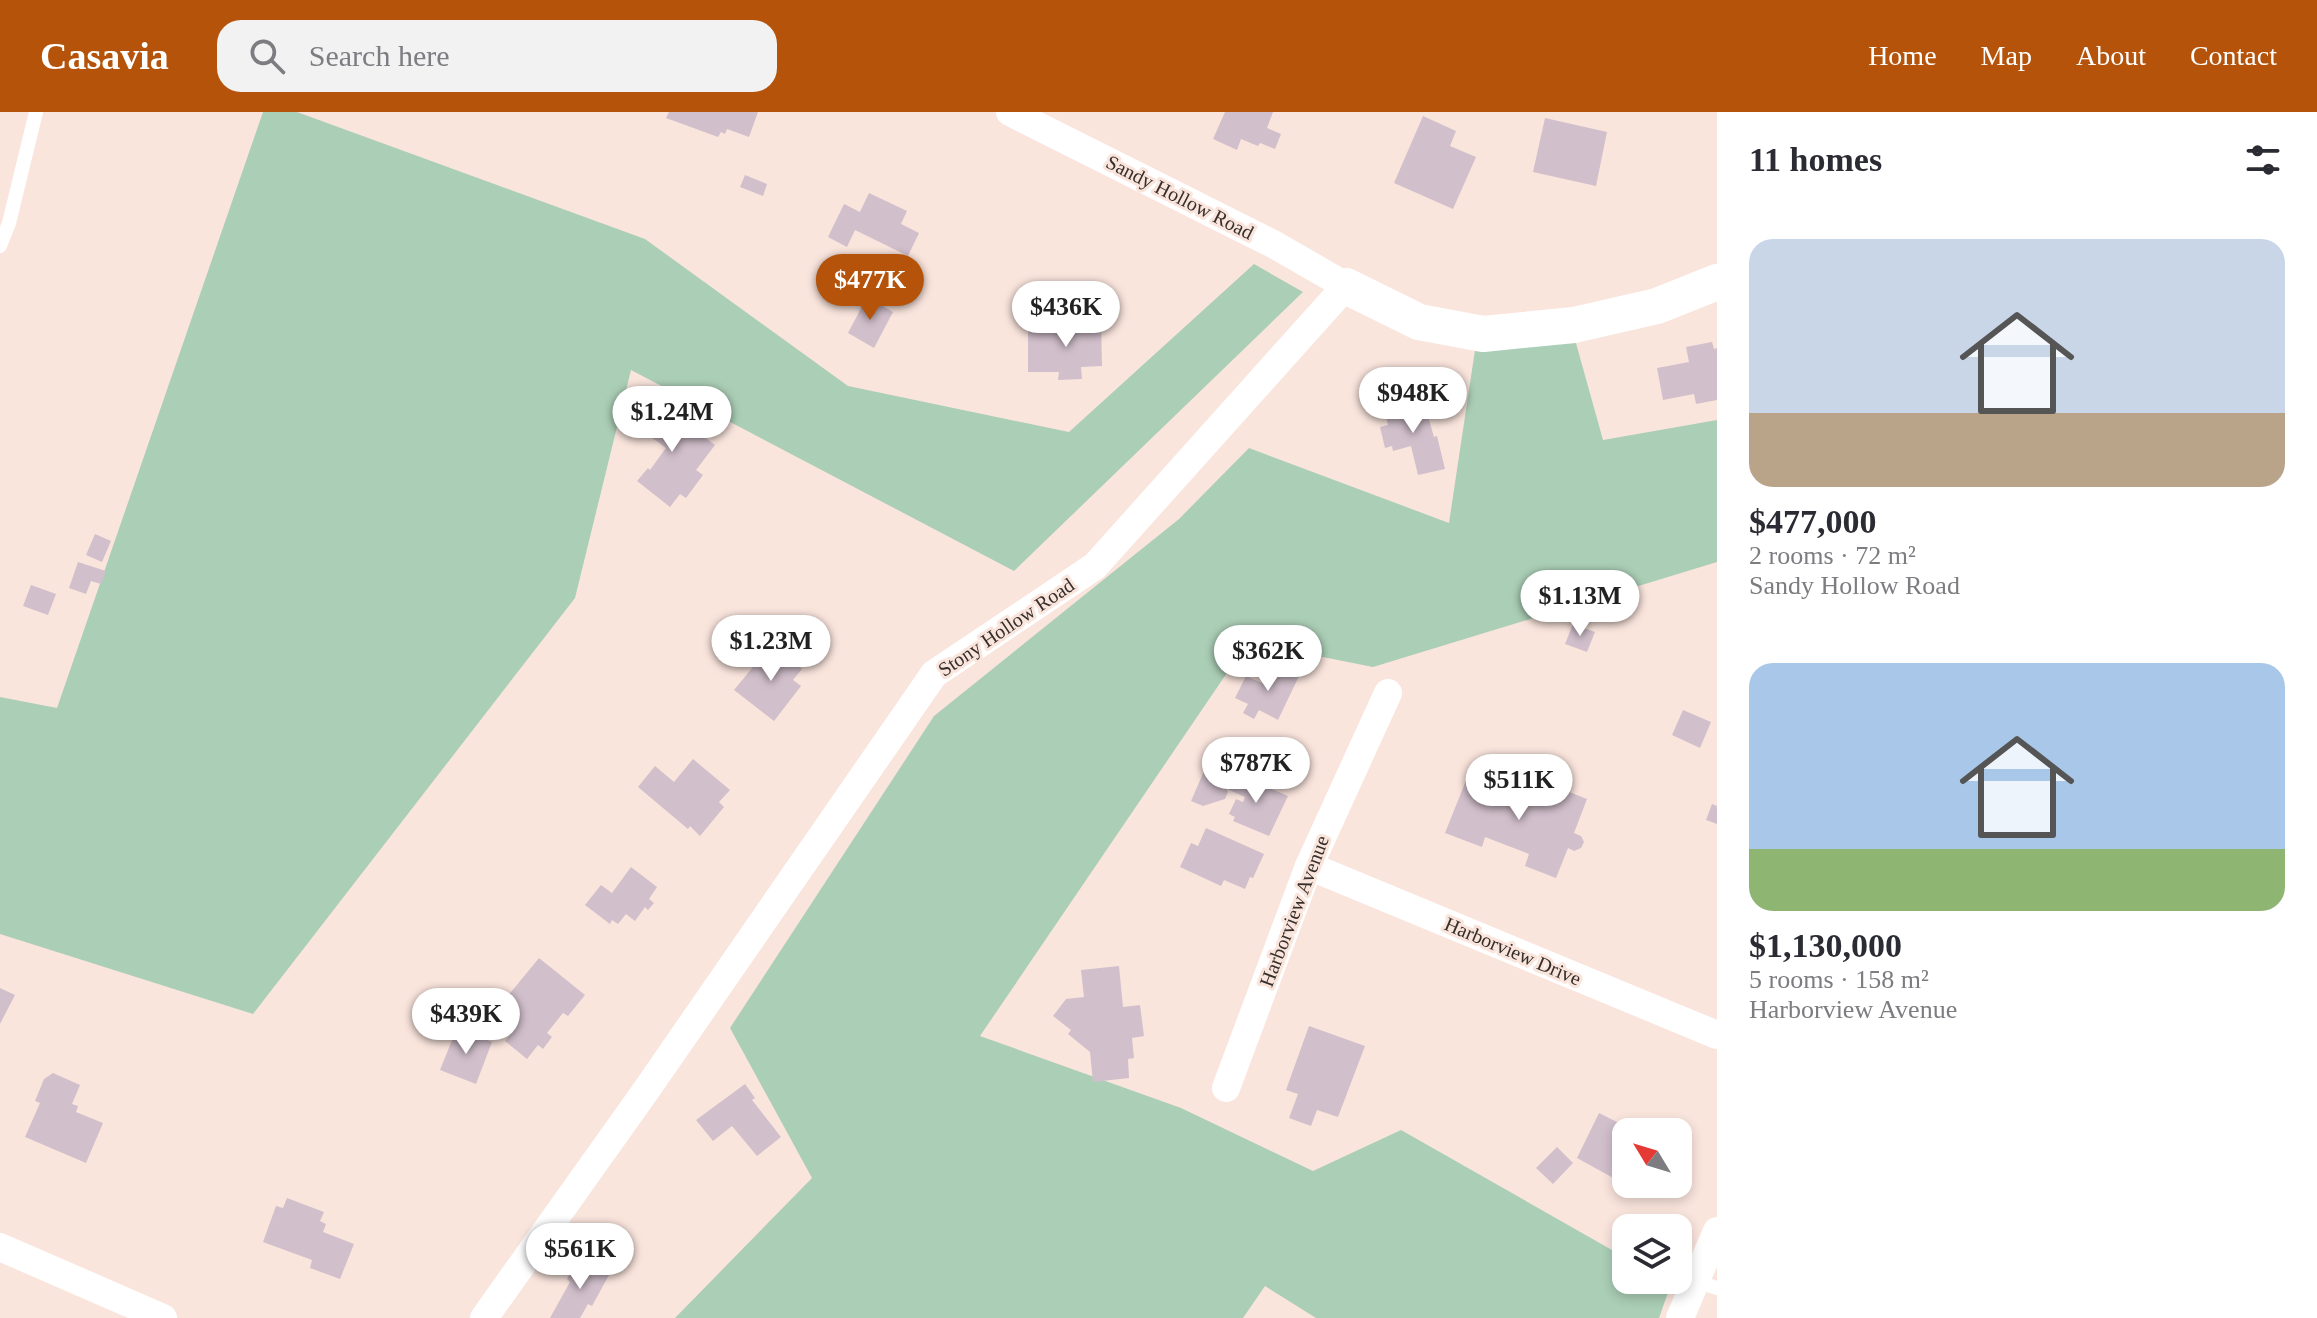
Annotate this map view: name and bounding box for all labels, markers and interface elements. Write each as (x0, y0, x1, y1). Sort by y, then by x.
search box (217, 20, 777, 92)
icon: search (245, 34, 289, 78)
text: Casavia (40, 35, 169, 77)
text: Search here (309, 39, 450, 72)
text: Home (1868, 40, 1937, 71)
text: Map (1981, 40, 2032, 71)
text: About (2076, 40, 2146, 71)
text: Contact (2190, 40, 2277, 71)
icon: filters (2241, 138, 2285, 182)
text: 11 homes (1749, 141, 1882, 178)
street label: Sandy Hollow Road (1102, 150, 1257, 245)
pin: $477K (814, 254, 926, 322)
text: $477K (834, 265, 906, 294)
pin: $436K (1010, 281, 1122, 349)
icon: home (1945, 291, 2089, 435)
text: $436K (1030, 292, 1102, 321)
pin: $948K (1357, 367, 1469, 435)
text: $948K (1377, 378, 1449, 407)
pin: $1.24M (607, 386, 737, 454)
text: $1.24M (630, 397, 714, 426)
text: $477,000 (1749, 503, 1877, 540)
text: 2 rooms · 72 m² (1749, 541, 1916, 570)
pin: $1.13M (1515, 570, 1645, 638)
text: Sandy Hollow Road (1749, 571, 1960, 600)
street label: Stony Hollow Road (934, 573, 1079, 681)
text: $1.13M (1538, 581, 1622, 610)
pin: $1.23M (706, 615, 836, 683)
pin: $362K (1212, 625, 1324, 693)
text: $1.23M (729, 626, 813, 655)
text: $362K (1232, 636, 1304, 665)
icon: home (1945, 715, 2089, 859)
pin: $787K (1200, 737, 1312, 805)
text: $787K (1220, 748, 1292, 777)
pin: $511K (1463, 754, 1575, 822)
text: $511K (1484, 765, 1554, 794)
street label: Harborview Avenue (1255, 832, 1333, 990)
street label: Harborview Drive (1441, 912, 1585, 990)
text: $1,130,000 (1749, 927, 1902, 964)
text: 5 rooms · 158 m² (1749, 965, 1929, 994)
pin: $439K (410, 988, 522, 1056)
text: Harborview Avenue (1749, 995, 1957, 1024)
text: $439K (430, 999, 502, 1028)
north arrow (1612, 1118, 1692, 1198)
map controls (1612, 1118, 1692, 1294)
button: layers (1612, 1214, 1692, 1294)
pin: $561K (524, 1223, 636, 1291)
text: $561K (544, 1234, 616, 1263)

